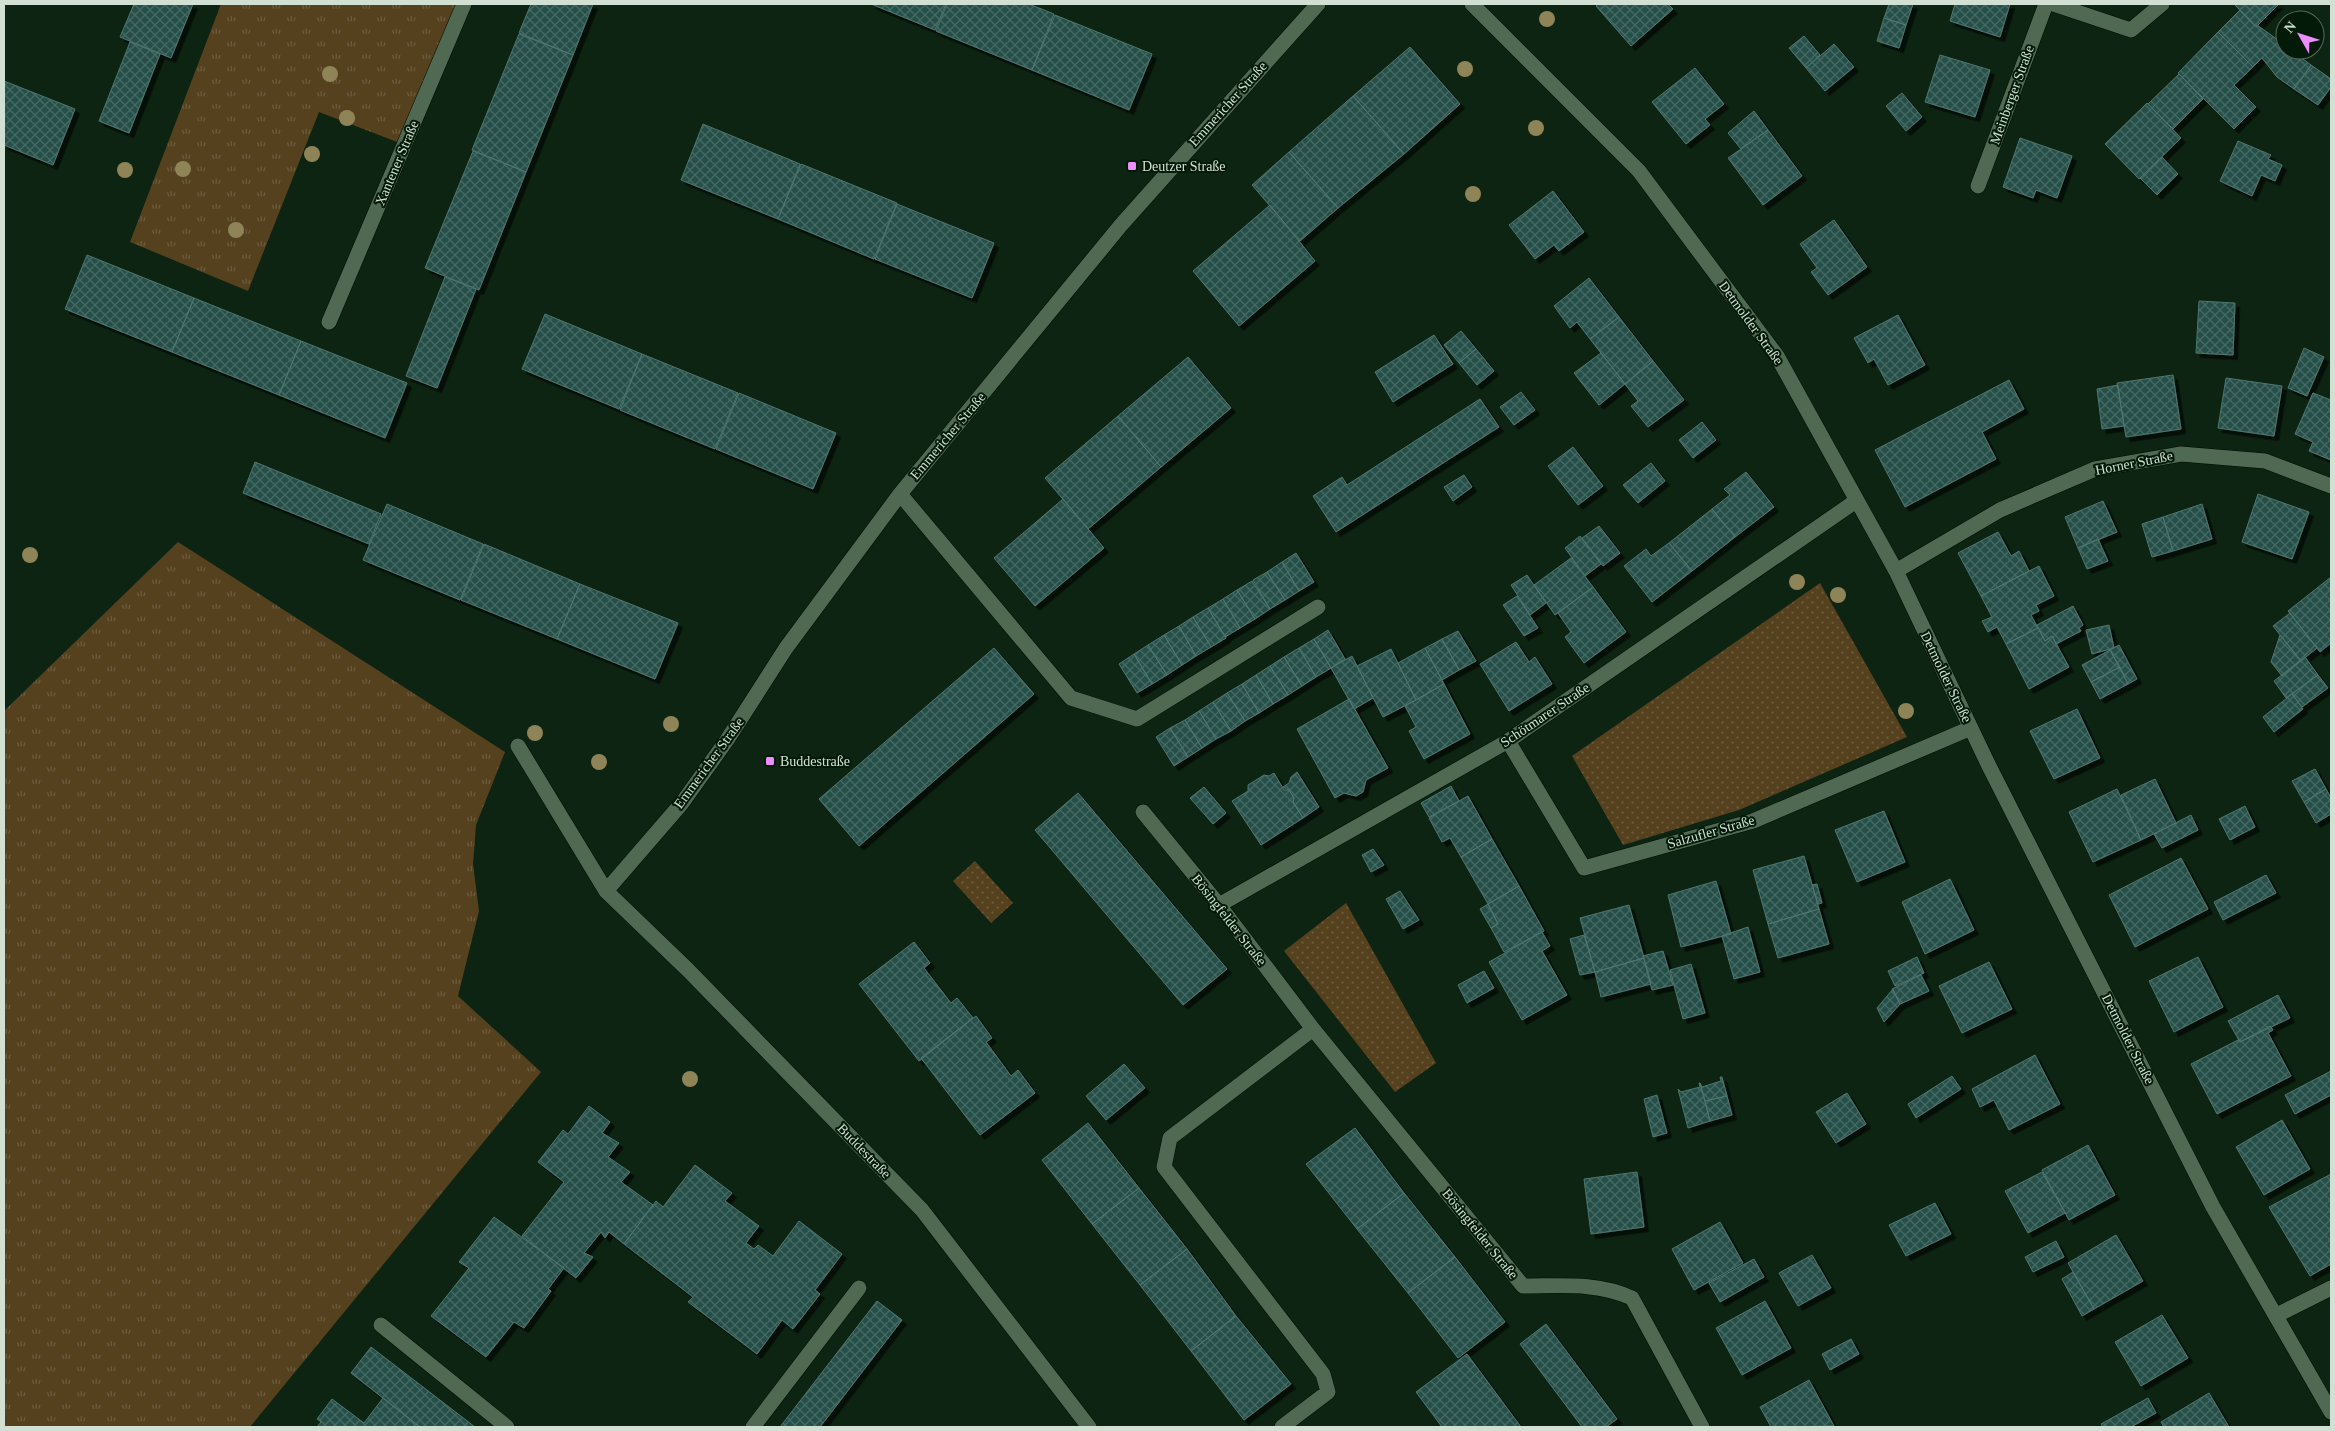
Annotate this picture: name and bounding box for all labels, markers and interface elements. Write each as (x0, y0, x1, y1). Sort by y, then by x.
north arrow (2275, 10, 2325, 60)
text: N (2281, 18, 2299, 36)
street label: Meinberger Straße (1987, 43, 2037, 147)
street label: Emmericher Straße (1186, 59, 1270, 149)
street label: Xantener Straße (372, 118, 422, 208)
place label: Deutzer Straße (1142, 159, 1226, 174)
marker: Deutzer Straße (1126, 160, 1138, 172)
street label: Detmolder Straße (1716, 278, 1786, 368)
street label: Emmericher Straße (907, 390, 989, 482)
street label: Horner Straße (2094, 448, 2174, 478)
street label: Detmolder Straße (1918, 629, 1974, 725)
street label: Schötmarer Straße (1498, 680, 1592, 750)
street label: Emmericher Straße (671, 715, 747, 811)
place label: Buddestraße (780, 754, 850, 769)
marker: Buddestraße (764, 755, 776, 767)
street label: Salzufler Straße (1666, 812, 1756, 852)
street label: Bösingfelder Straße (1189, 871, 1269, 969)
street label: Detmolder Straße (2099, 991, 2157, 1087)
street label: Buddestraße (834, 1121, 894, 1181)
street label: Bösingfelder Straße (1439, 1186, 1521, 1282)

